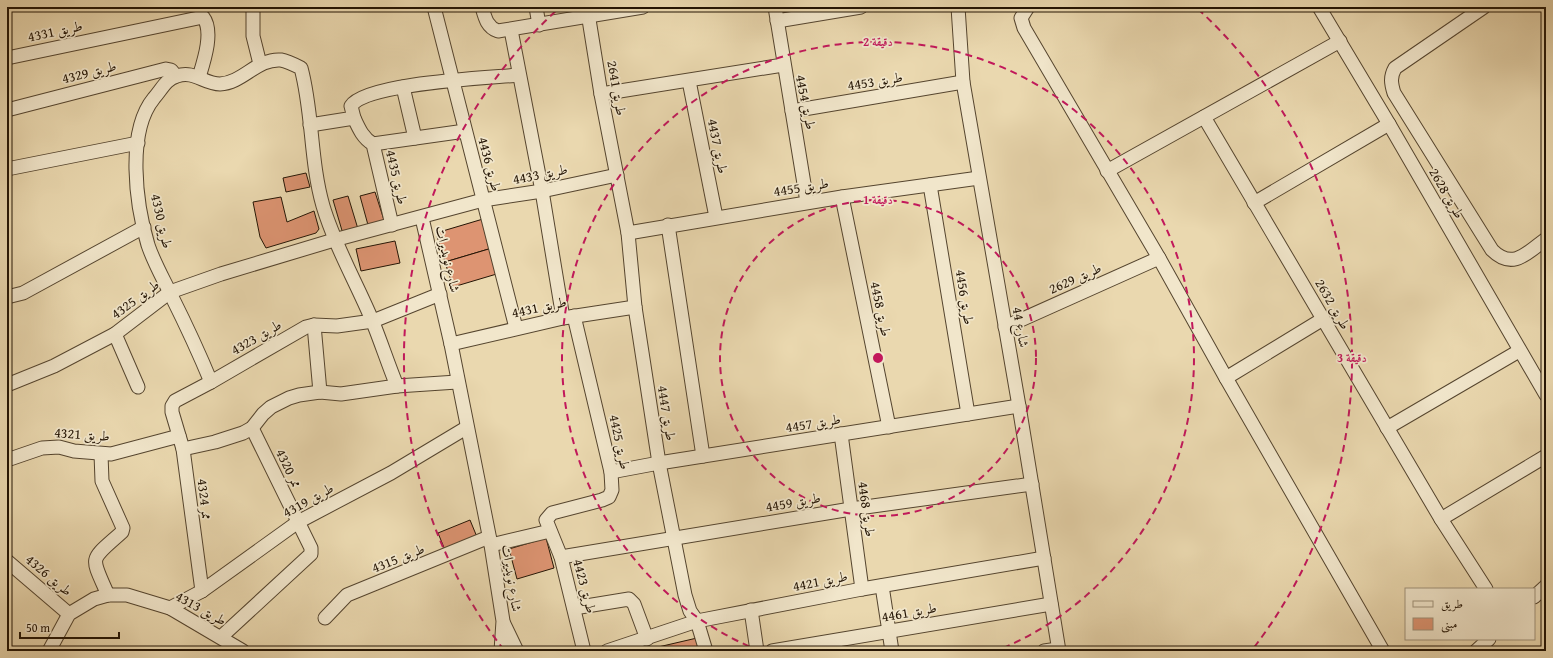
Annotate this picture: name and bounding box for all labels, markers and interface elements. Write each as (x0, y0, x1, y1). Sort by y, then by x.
street label: طريق 4331 (26, 15, 84, 47)
text: 2 دقيقة (863, 33, 893, 50)
street label: طريق 4329 (60, 56, 118, 88)
street label: طريق 2641 (602, 59, 632, 117)
street label: طريق 4453 (846, 67, 904, 95)
street label: طريق 4454 (791, 73, 821, 131)
street label: طريق 4437 (703, 117, 733, 175)
street label: طريق 4436 (473, 135, 507, 194)
street label: طريق 4435 (381, 148, 413, 206)
street label: طريق 4433 (511, 159, 569, 189)
street label: طريق 2628 (1424, 164, 1470, 222)
street label: طريق 4455 (772, 173, 830, 201)
text: 1 دقيقة (863, 191, 893, 208)
street label: طريق 4330 (146, 192, 178, 250)
street label: شارع نويديرات (429, 224, 465, 295)
street label: طريق 2629 (1046, 258, 1105, 298)
street label: طريق 4456 (951, 268, 979, 326)
street label: طريق 4325 (107, 275, 163, 323)
street label: طريق 2632 (1310, 275, 1356, 333)
street label: طريق 4458 (865, 280, 897, 338)
street label: طريق 4431 (510, 291, 568, 323)
street label: شارع 44 (1006, 305, 1034, 349)
street label: طريق 4323 (227, 314, 285, 360)
text: 3 دقيقة (1337, 349, 1367, 366)
centre of rings (871, 351, 885, 365)
street label: طريق 4447 (653, 384, 681, 442)
street label: طريق 4457 (784, 409, 842, 437)
street label: طريق 4425 (604, 413, 636, 471)
street label: طريق 4321 (54, 422, 111, 446)
street label: ممر 4320 (271, 445, 307, 491)
street label: ممر 4324 (193, 477, 217, 521)
street label: طريق 4319 (279, 478, 337, 522)
street label: طريق 4468 (853, 480, 881, 538)
street label: طريق 4459 (764, 487, 822, 517)
street label: طريق 4315 (368, 538, 428, 578)
street label: شارع نويديرات (495, 543, 527, 613)
street label: طريق 4326 (21, 549, 77, 601)
street label: طريق 4423 (568, 557, 602, 616)
street label: طريق 4421 (791, 566, 849, 596)
street label: طريق 4313 (172, 586, 230, 630)
legend (1405, 588, 1535, 640)
text: طريق (1441, 595, 1463, 612)
street label: طريق 4461 (880, 597, 938, 627)
scale bar (20, 614, 119, 640)
text: مبنى (1441, 615, 1457, 633)
text: 50 m (26, 619, 50, 636)

